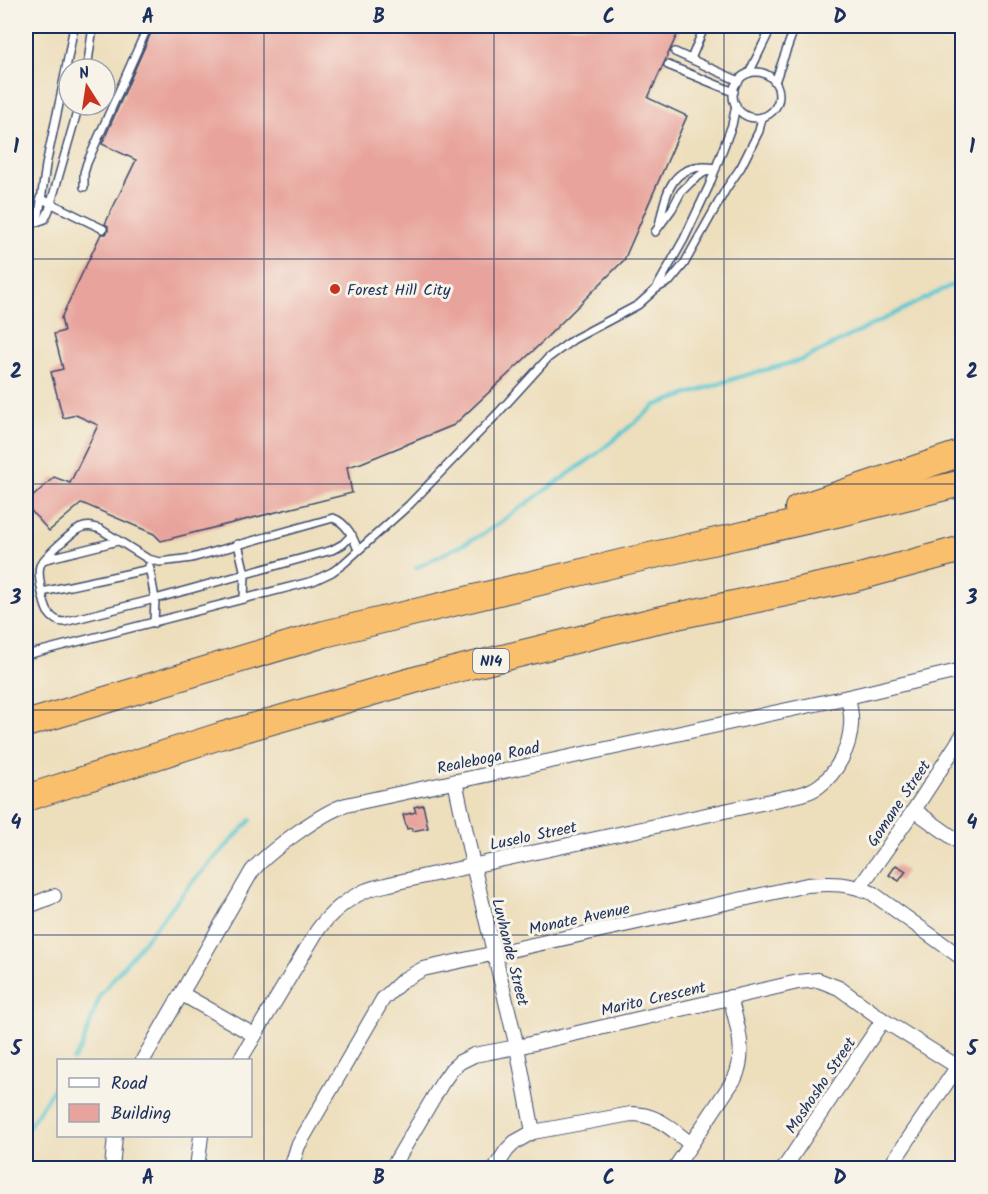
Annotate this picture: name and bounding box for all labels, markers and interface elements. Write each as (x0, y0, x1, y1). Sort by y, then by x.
text: A (142, 2, 154, 34)
text: B (373, 2, 385, 34)
text: C (603, 2, 615, 34)
text: D (833, 2, 847, 34)
north arrow (57, 57, 117, 117)
text: N (77, 61, 92, 87)
text: 1 (13, 132, 19, 164)
text: 1 (969, 132, 975, 164)
place label: Forest Hill City (347, 278, 451, 303)
marker: Forest Hill City (328, 282, 342, 296)
text: 2 (10, 357, 22, 389)
text: 2 (966, 357, 978, 389)
text: 3 (10, 583, 22, 615)
text: 3 (966, 583, 978, 615)
road number: N14 (473, 649, 509, 673)
street label: Realeboga Road (435, 735, 543, 782)
street label: Gomane Street (861, 755, 938, 852)
text: 4 (11, 808, 22, 840)
text: 4 (967, 808, 978, 840)
street label: Luselo Street (487, 815, 580, 858)
street label: Luvhande Street (484, 896, 535, 1010)
street label: Monate Avenue (526, 897, 632, 942)
street label: Marito Crescent (598, 975, 709, 1024)
street label: Moshosho Street (780, 1032, 863, 1139)
text: 5 (10, 1034, 23, 1066)
text: 5 (966, 1034, 979, 1066)
legend (57, 1059, 252, 1137)
text: Road (111, 1070, 148, 1099)
text: Building (111, 1100, 171, 1129)
text: A (142, 1163, 154, 1194)
text: B (373, 1163, 385, 1194)
text: C (603, 1163, 615, 1194)
text: D (833, 1163, 847, 1194)

